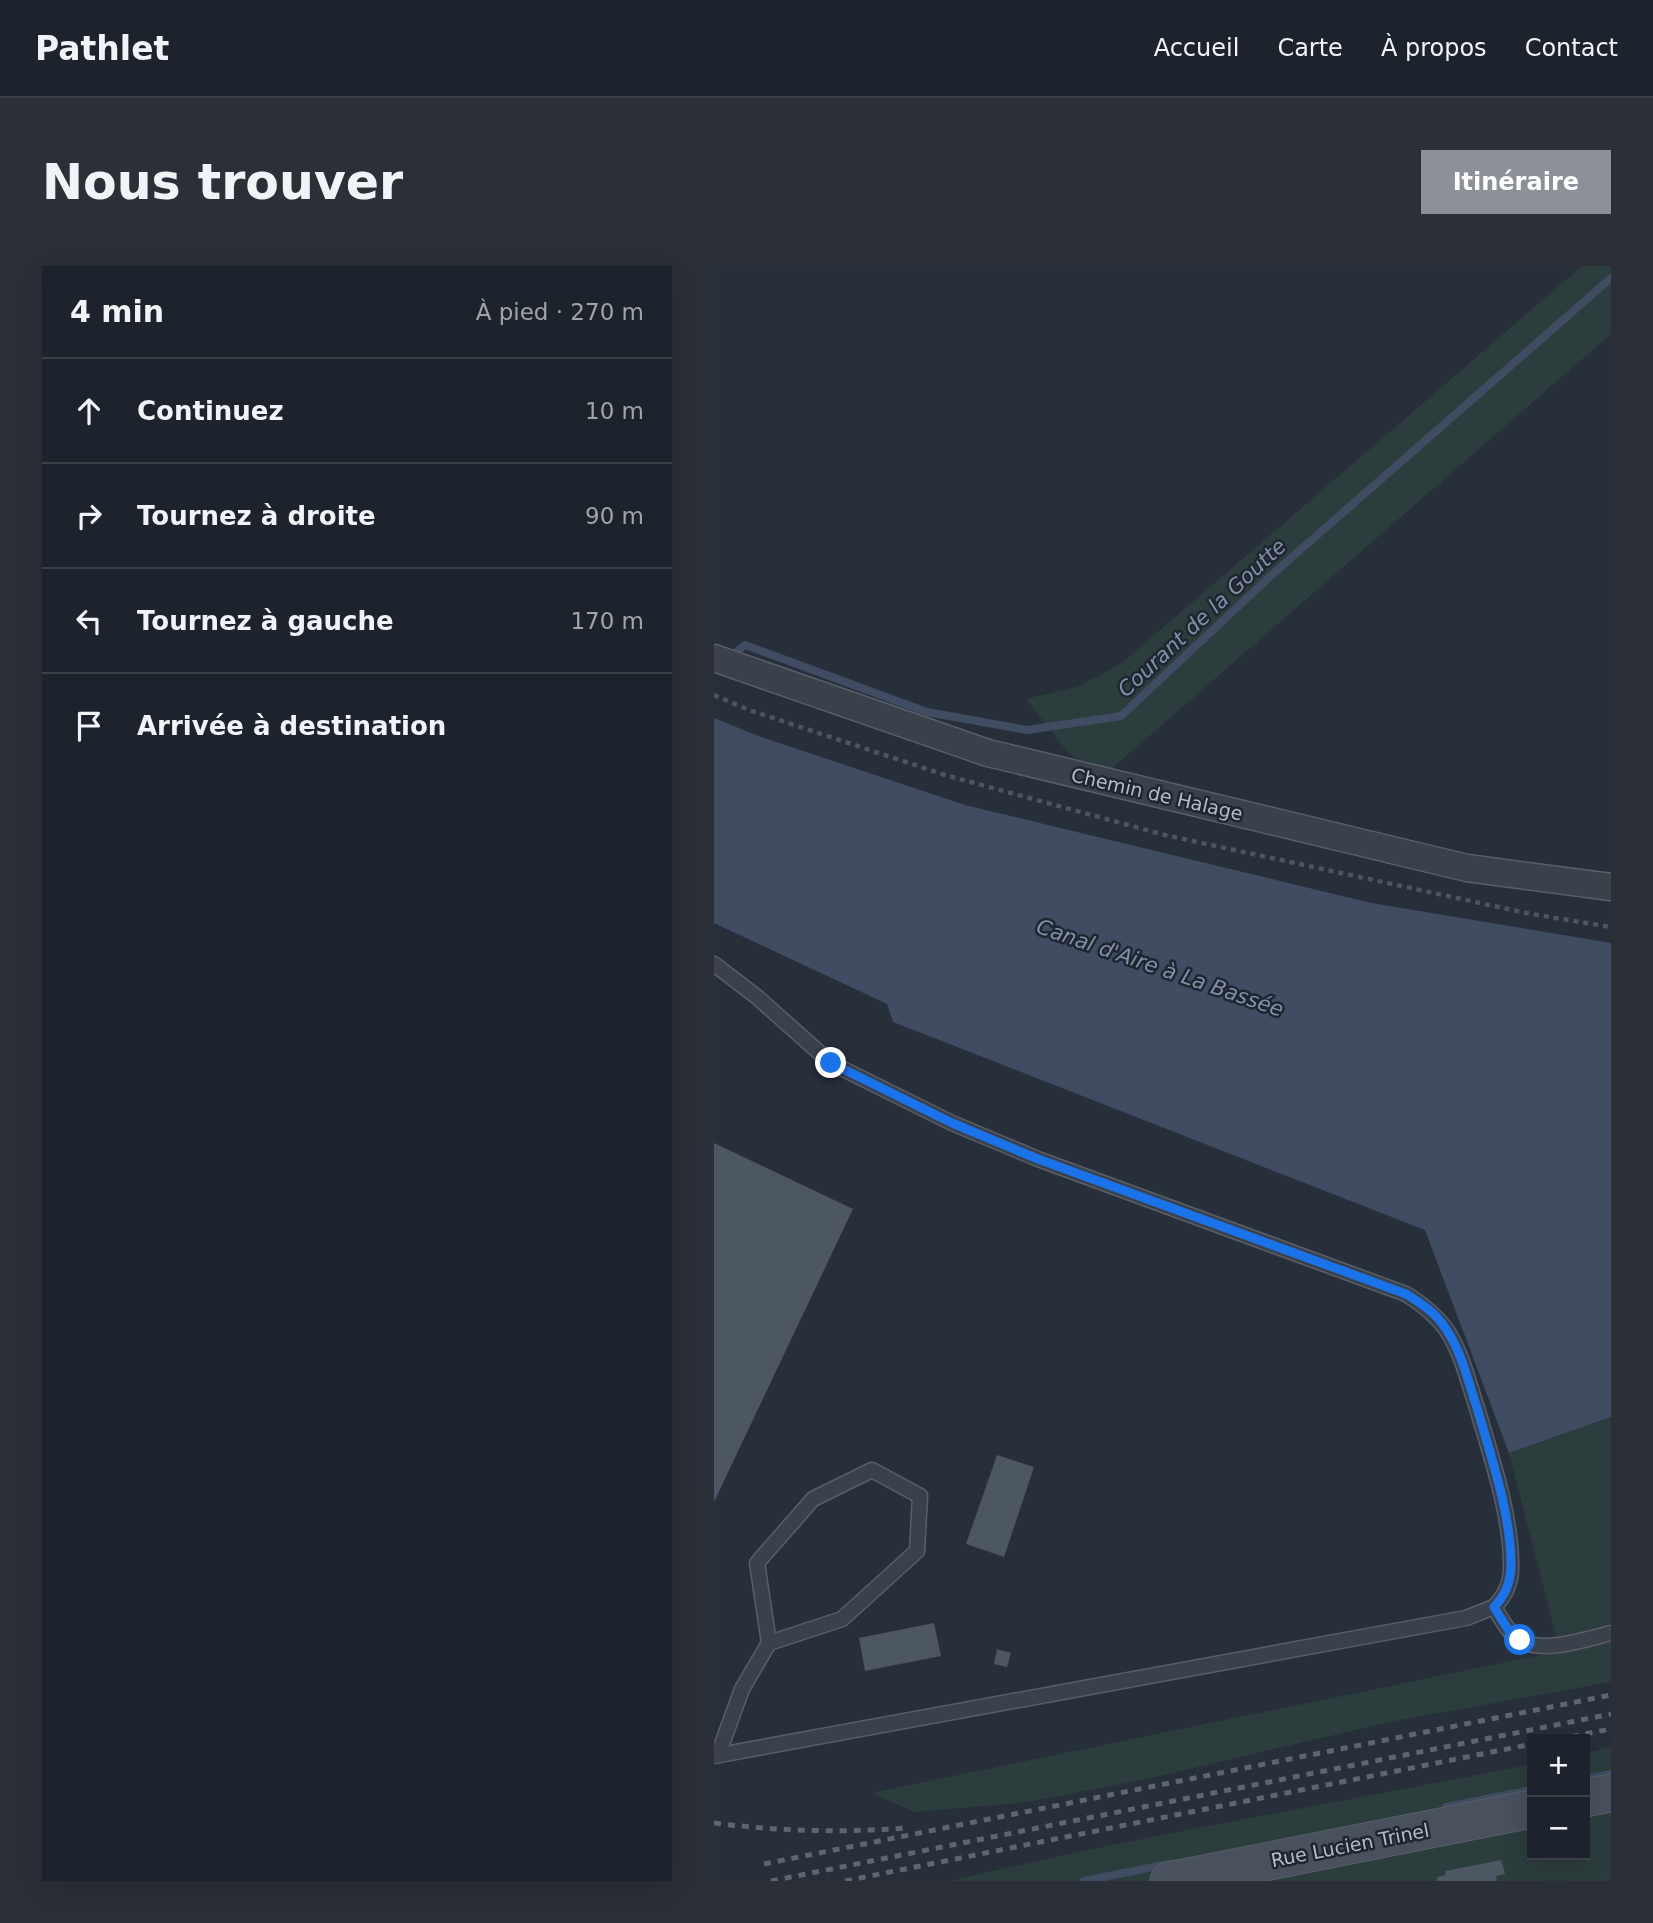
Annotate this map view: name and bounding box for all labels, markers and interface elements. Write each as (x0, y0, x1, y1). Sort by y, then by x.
text: Pathlet (35, 29, 169, 68)
text: Accueil (1154, 34, 1239, 62)
text: Carte (1277, 34, 1343, 62)
text: À propos (1381, 34, 1487, 62)
text: Contact (1525, 34, 1618, 62)
button: Itinéraire (1421, 150, 1611, 214)
text: Nous trouver (42, 154, 403, 211)
text: 4 min (70, 294, 164, 329)
text: À pied · 270 m (476, 299, 644, 325)
icon: ahead (70, 392, 108, 430)
text: Continuez (137, 396, 284, 426)
text: 10 m (585, 398, 644, 424)
icon: right (70, 497, 108, 535)
text: Tournez à droite (137, 501, 376, 531)
text: 90 m (585, 503, 644, 529)
water label: Courant de la Goutte (1113, 534, 1291, 702)
icon: left (70, 602, 108, 640)
text: Tournez à gauche (137, 606, 394, 636)
text: 170 m (570, 608, 644, 634)
icon: arrive (70, 707, 108, 745)
text: Arrivée à destination (137, 711, 446, 741)
street label: Chemin de Halage (1069, 764, 1245, 824)
water label: Canal d'Aire à La Bassée (1033, 914, 1287, 1022)
route end (815, 1047, 846, 1078)
route start (1504, 1624, 1535, 1655)
map controls (1527, 1734, 1590, 1860)
button: + (1527, 1734, 1590, 1797)
button: − (1527, 1797, 1590, 1860)
street label: Rue Lucien Trinel (1269, 1819, 1431, 1871)

